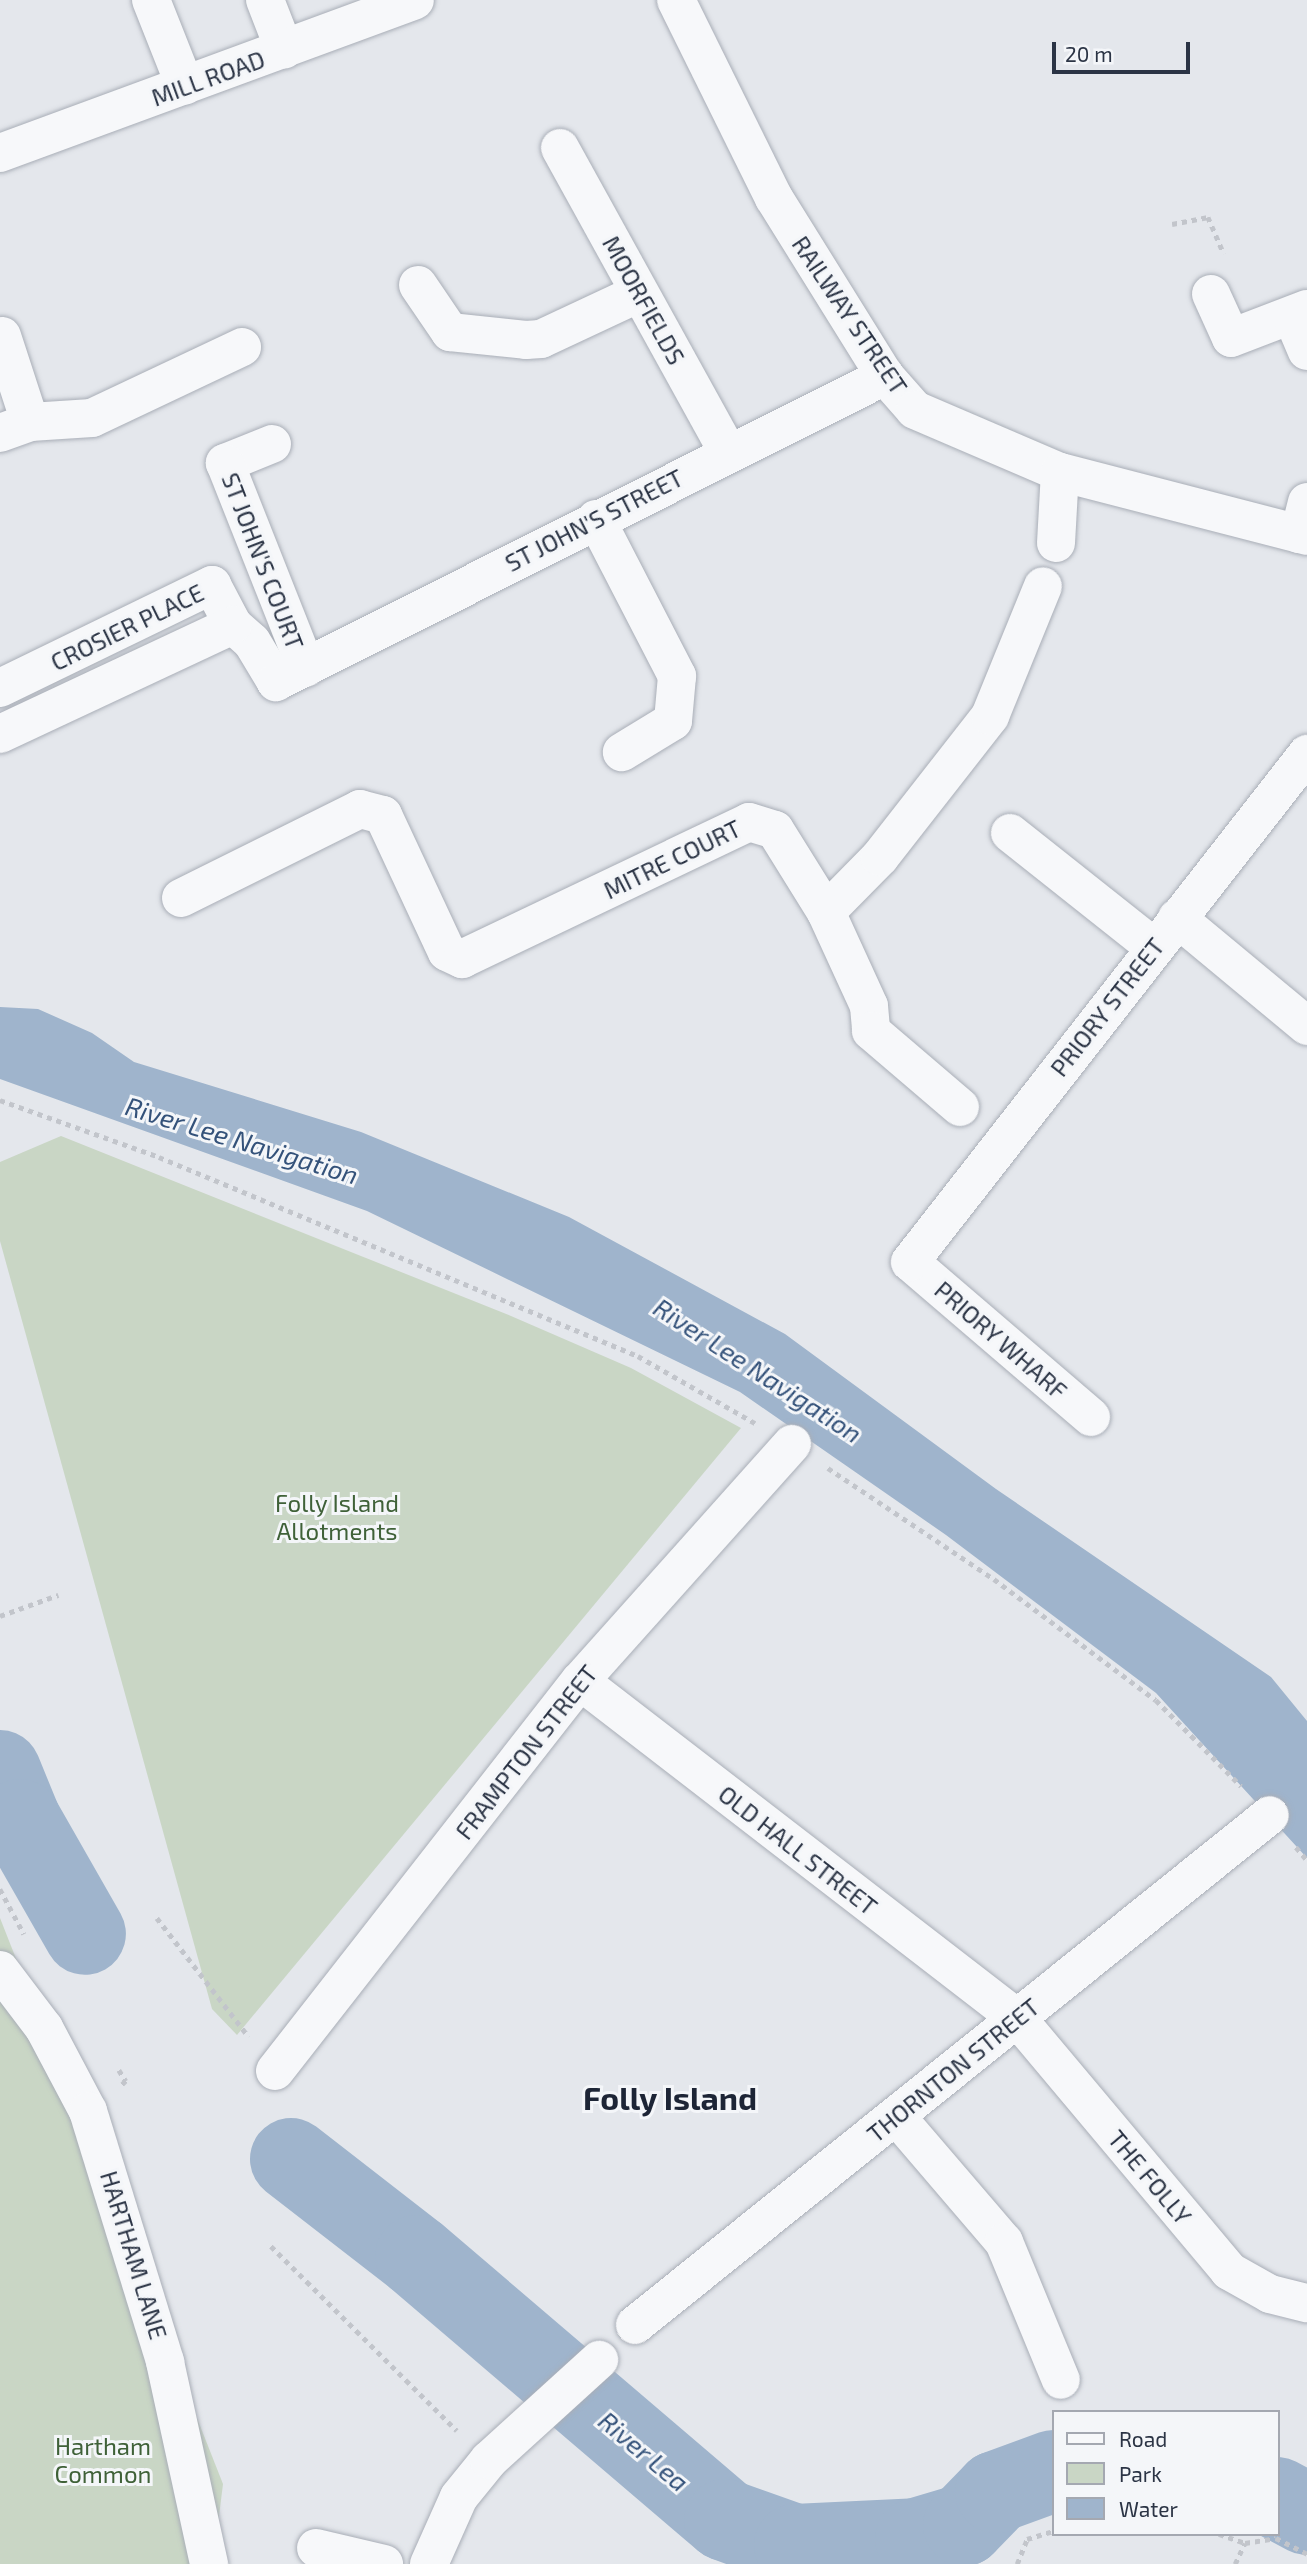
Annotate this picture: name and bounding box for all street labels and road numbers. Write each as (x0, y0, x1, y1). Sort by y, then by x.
street label: MILL ROAD (147, 44, 269, 112)
street label: RAILWAY STREET (786, 230, 914, 400)
street label: MOORFIELDS (597, 231, 691, 369)
street label: ST JOHN'S STREET (500, 462, 688, 578)
street label: ST JOHN'S COURT (216, 468, 310, 654)
street label: CROSIER PLACE (46, 578, 208, 676)
street label: MITRE COURT (599, 813, 745, 905)
street label: PRIORY STREET (1044, 932, 1170, 1082)
street label: PRIORY WHARF (929, 1275, 1073, 1405)
street label: FRAMPTON STREET (449, 1659, 603, 1845)
street label: OLD HALL STREET (713, 1779, 883, 1921)
street label: THORNTON STREET (861, 1992, 1045, 2148)
street label: THE FOLLY (1102, 2124, 1198, 2230)
street label: HARTHAM LANE (95, 2167, 173, 2343)

